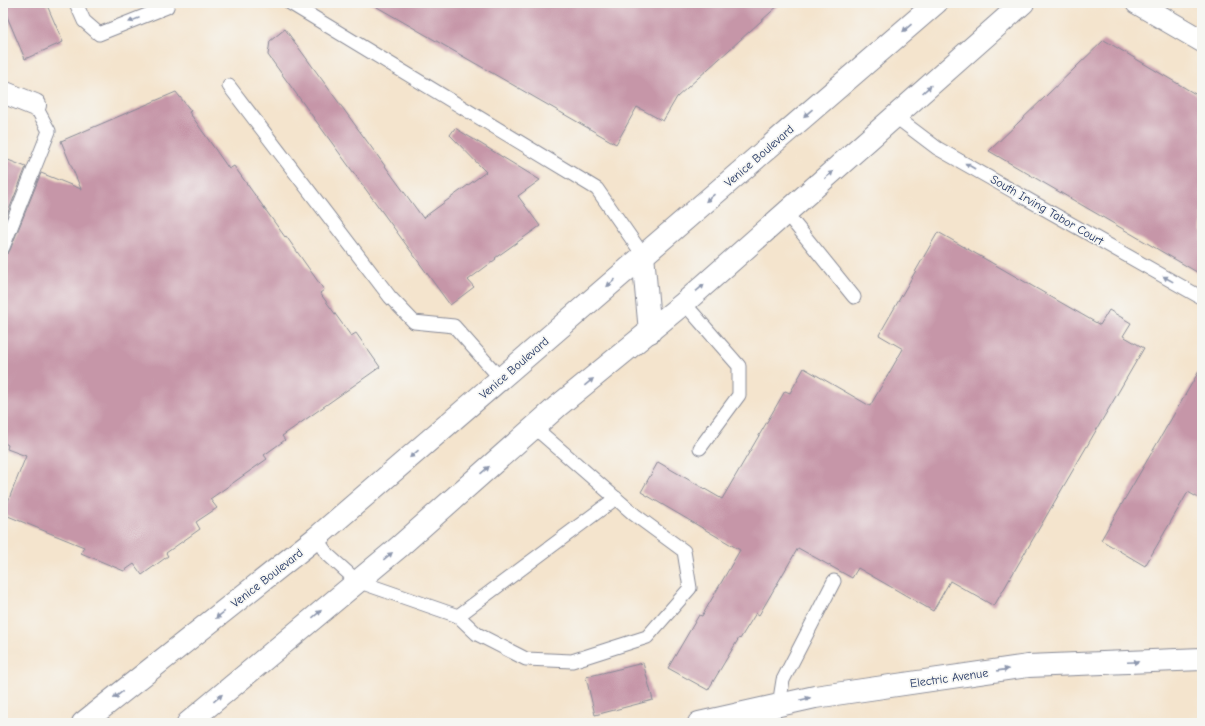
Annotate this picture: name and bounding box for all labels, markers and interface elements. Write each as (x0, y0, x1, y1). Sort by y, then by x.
one-way arrow (129, 17, 140, 23)
one-way arrow (901, 24, 912, 33)
one-way arrow (922, 84, 932, 94)
one-way arrow (803, 109, 813, 118)
street label: Venice Boulevard (722, 122, 796, 190)
one-way arrow (964, 163, 976, 170)
one-way arrow (824, 170, 834, 179)
street label: South Irving Tabor Court (988, 172, 1106, 248)
one-way arrow (704, 193, 715, 202)
one-way arrow (1162, 275, 1174, 282)
one-way arrow (606, 278, 616, 287)
one-way arrow (695, 284, 706, 293)
street label: Venice Boulevard (477, 334, 551, 402)
one-way arrow (583, 377, 594, 386)
one-way arrow (409, 449, 418, 458)
one-way arrow (480, 466, 491, 475)
street label: Venice Boulevard (228, 546, 306, 610)
one-way arrow (382, 552, 393, 560)
one-way arrow (214, 610, 225, 619)
one-way arrow (312, 610, 323, 619)
one-way arrow (1127, 659, 1140, 665)
street label: Electric Avenue (909, 666, 989, 690)
one-way arrow (997, 667, 1009, 673)
one-way arrow (112, 691, 123, 700)
one-way arrow (212, 693, 223, 702)
one-way arrow (799, 696, 811, 702)

